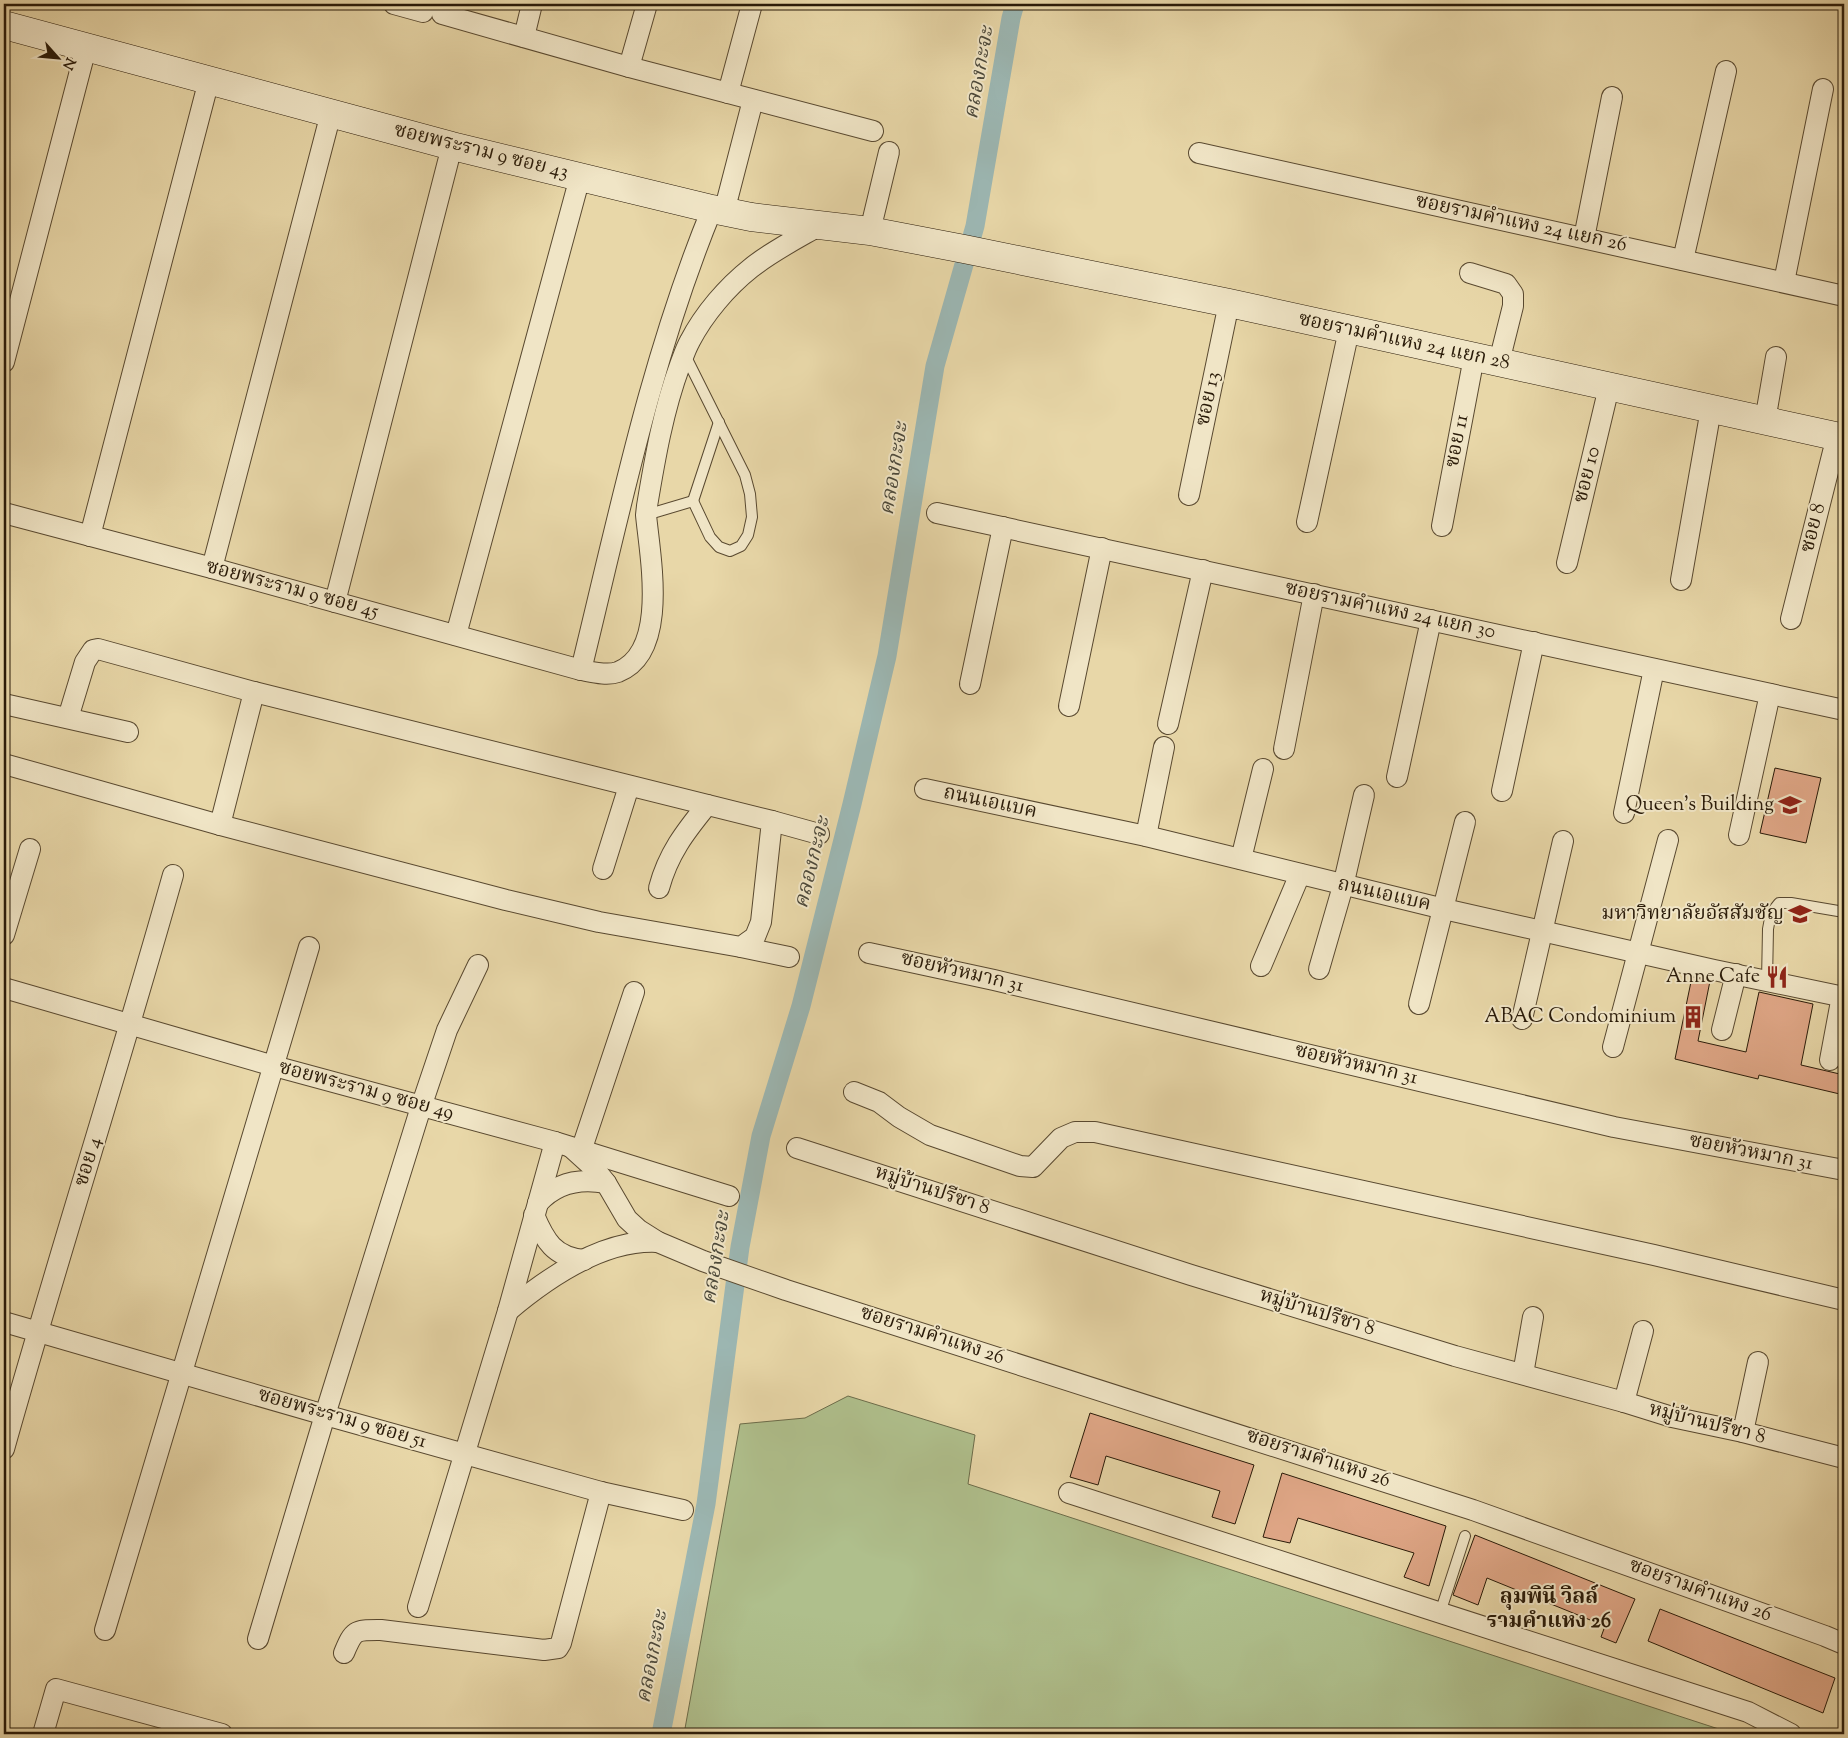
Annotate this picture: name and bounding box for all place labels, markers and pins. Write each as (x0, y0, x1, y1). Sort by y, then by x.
place label: Queen's Building (1625, 791, 1774, 820)
school or university icon: Queen's Building (1777, 792, 1803, 818)
place label: มหาวิทยาลัยอัสสัมชัญ (1601, 900, 1784, 929)
school or university icon: มหาวิทยาลัยอัสสัมชัญ (1787, 901, 1813, 927)
place label: Anne Cafe (1666, 963, 1760, 992)
restaurant icon: Anne Cafe (1764, 964, 1790, 990)
place label: ABAC Condominium (1484, 1003, 1676, 1032)
building icon: ABAC Condominium (1680, 1004, 1706, 1030)

